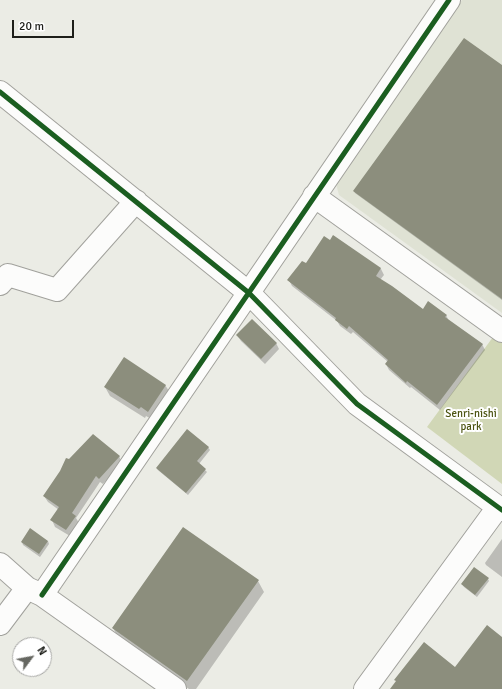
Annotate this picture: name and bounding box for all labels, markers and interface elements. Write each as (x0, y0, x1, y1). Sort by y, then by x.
scale bar (14, 12, 76, 38)
text: 20 m (19, 19, 44, 34)
park label: Senri-nishi park (445, 407, 497, 433)
north arrow (12, 637, 52, 677)
text: N (34, 644, 49, 658)

